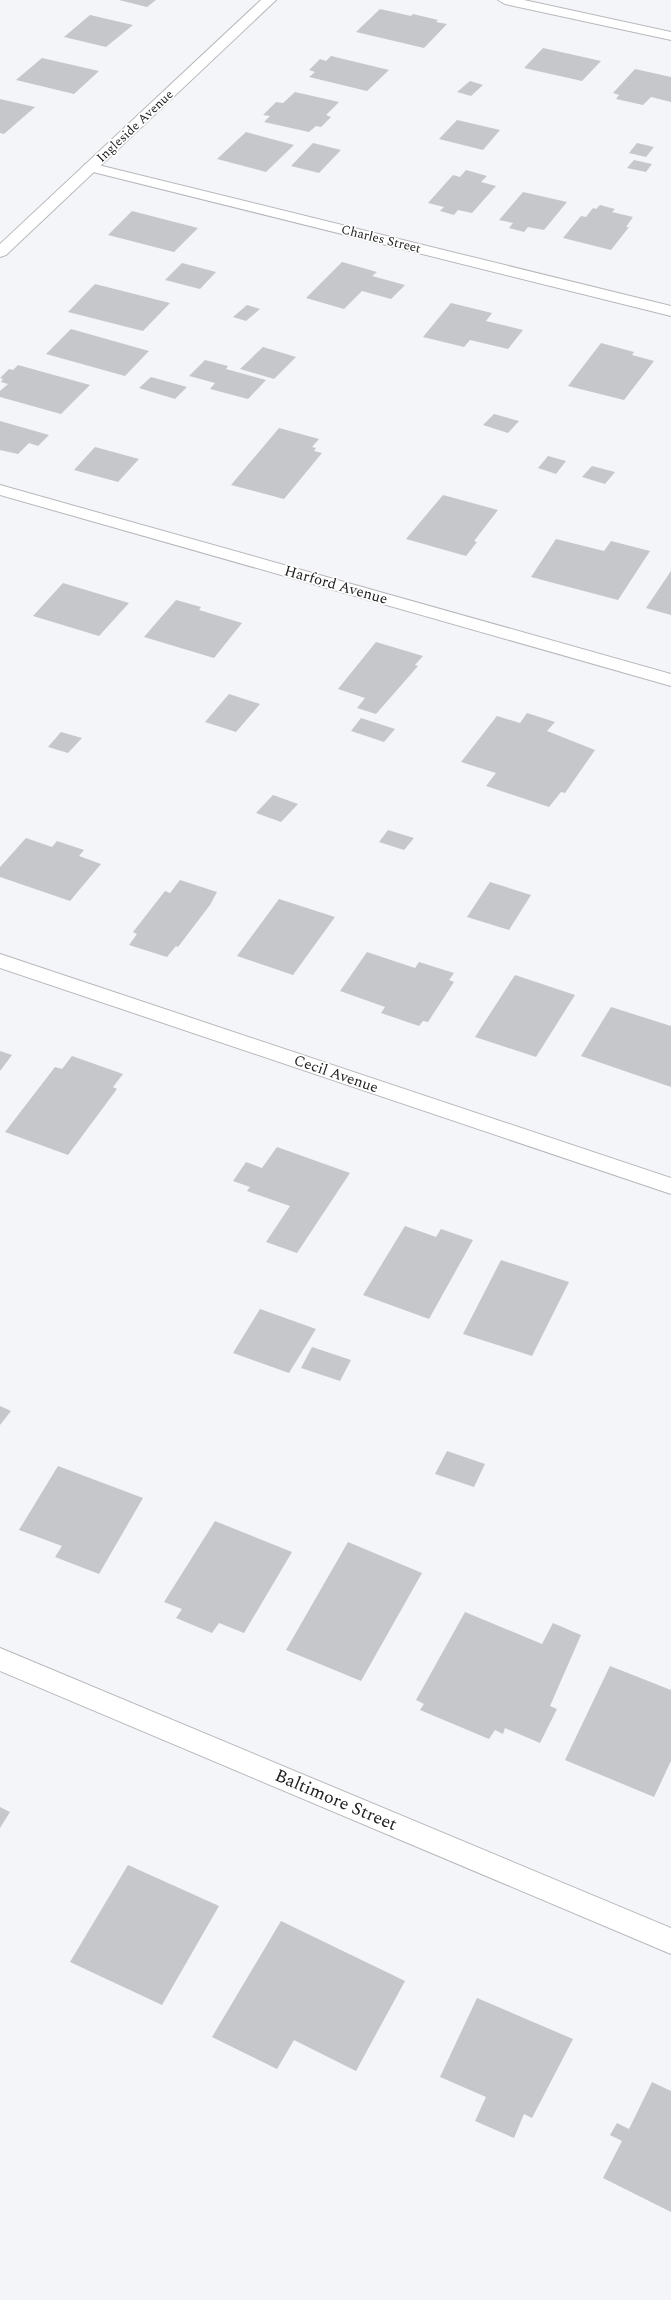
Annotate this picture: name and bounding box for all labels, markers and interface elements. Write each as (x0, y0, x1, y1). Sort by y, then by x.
street label: Ingleside Avenue (92, 85, 178, 167)
street label: Charles Street (339, 219, 423, 259)
street label: Harford Avenue (282, 559, 390, 611)
street label: Cecil Avenue (291, 1049, 381, 1099)
street label: Baltimore Street (271, 1762, 401, 1838)

